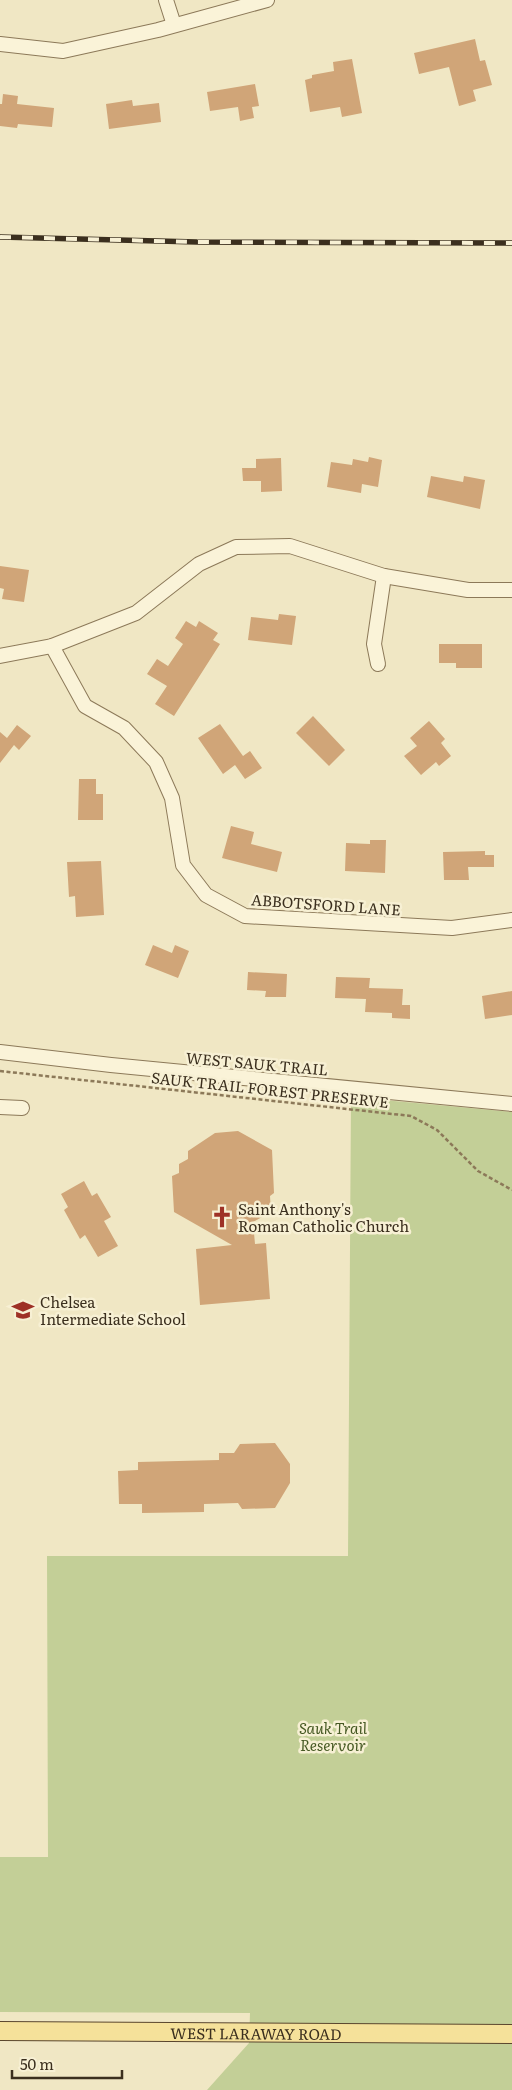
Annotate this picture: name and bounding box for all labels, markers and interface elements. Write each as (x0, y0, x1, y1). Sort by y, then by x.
street label: ABBOTSFORD LANE (250, 887, 402, 921)
street label: WEST SAUK TRAIL (185, 1045, 329, 1081)
street label: SAUK TRAIL FOREST PRESERVE (150, 1065, 390, 1113)
place label: Saint Anthony's Roman Catholic Church (238, 1197, 409, 1237)
church icon: Saint Anthony's Roman Catholic Church (209, 1204, 235, 1230)
place label: Chelsea Intermediate School (40, 1290, 186, 1330)
school or university icon: Chelsea Intermediate School (10, 1297, 36, 1323)
park label: Sauk Trail Reservoir (299, 1716, 368, 1756)
street label: WEST LARAWAY ROAD (170, 2020, 342, 2045)
scale bar (12, 2048, 122, 2080)
text: 50 m (20, 2052, 54, 2075)

